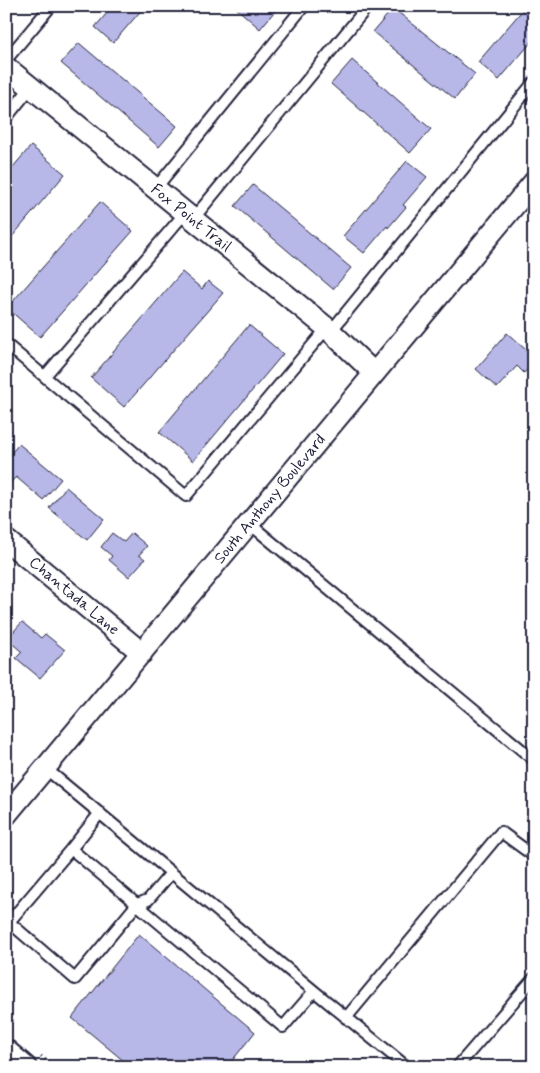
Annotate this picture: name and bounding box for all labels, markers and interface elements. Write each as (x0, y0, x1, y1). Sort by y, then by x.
street label: Fox Point Trail (146, 179, 236, 257)
street label: South Anthony Boulevard (209, 430, 331, 568)
street label: Chantada Lane (24, 552, 124, 640)

